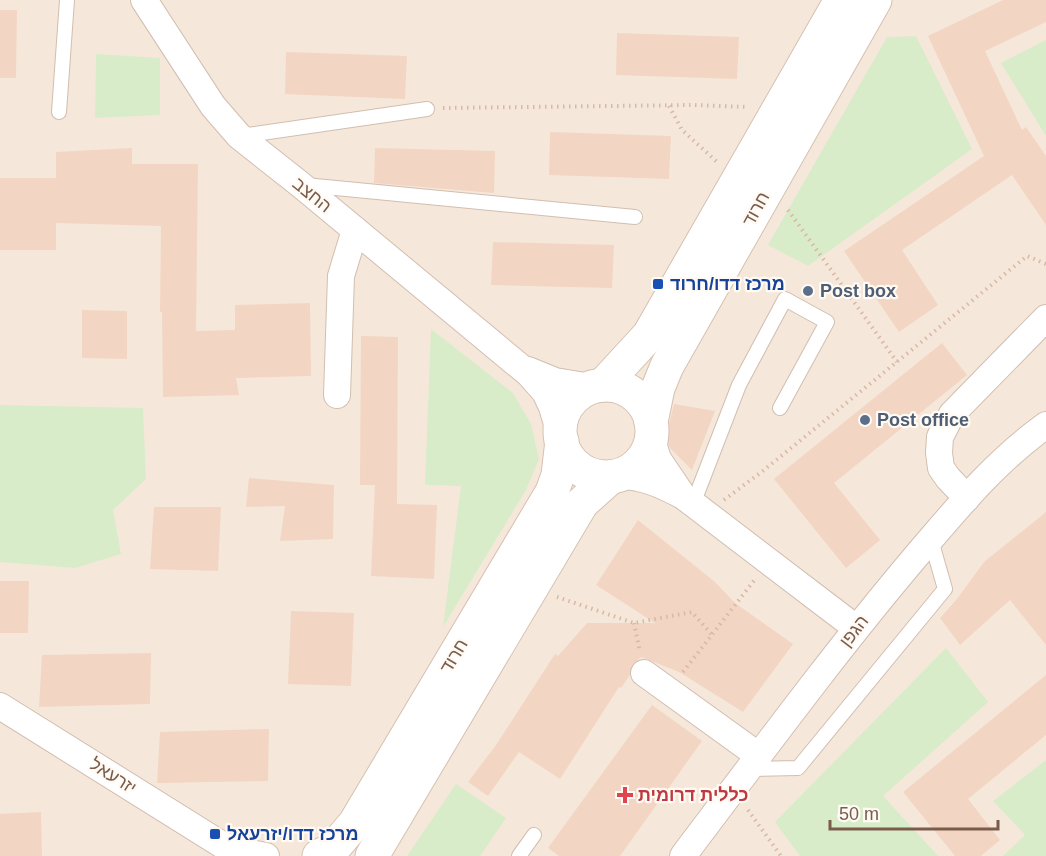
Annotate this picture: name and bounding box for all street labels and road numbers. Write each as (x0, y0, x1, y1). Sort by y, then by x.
street label: החצב (289, 173, 335, 217)
street label: חרוד (738, 188, 774, 230)
street label: הגפן (835, 611, 873, 651)
street label: חרוד (436, 635, 472, 677)
street label: יזרעאל (86, 754, 140, 798)

